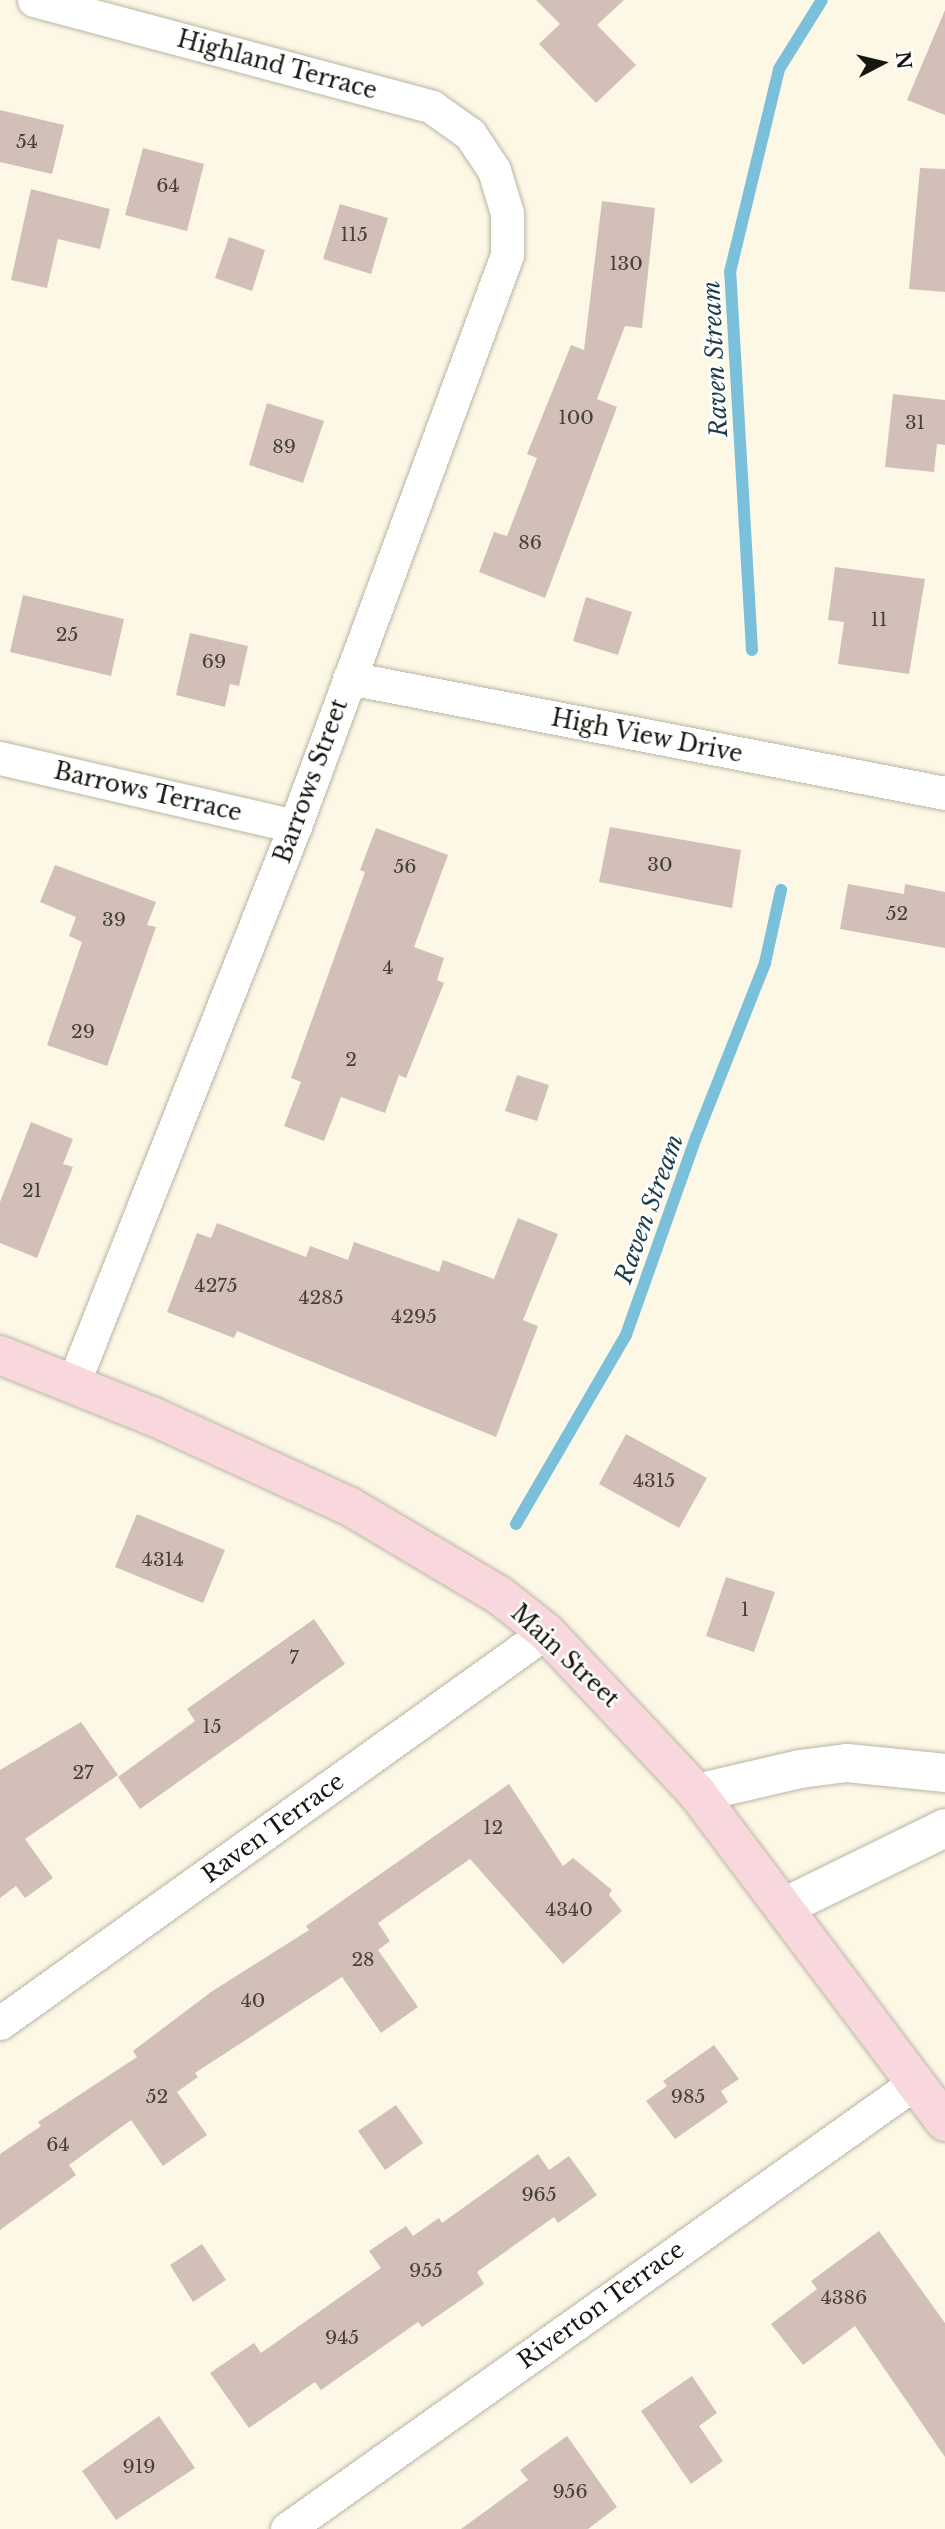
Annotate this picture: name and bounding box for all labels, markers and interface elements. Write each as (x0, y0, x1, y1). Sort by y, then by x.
street label: Highland Terrace (174, 25, 380, 105)
north arrow (847, 28, 917, 98)
text: N (891, 50, 916, 71)
house number: 54 (16, 131, 38, 153)
house number: 64 (156, 175, 180, 197)
house number: 115 (340, 224, 368, 246)
house number: 130 (609, 253, 643, 275)
water label: Raven Stream (697, 280, 733, 438)
house number: 100 (558, 407, 594, 429)
house number: 31 (905, 412, 925, 434)
house number: 89 (272, 436, 296, 458)
house number: 86 (518, 532, 542, 554)
house number: 11 (871, 609, 887, 631)
house number: 25 (56, 624, 78, 646)
house number: 69 (202, 651, 226, 673)
street label: Barrows Street (269, 695, 353, 867)
street label: High View Drive (548, 704, 746, 768)
street label: Barrows Terrace (51, 757, 245, 827)
house number: 30 (647, 854, 673, 876)
house number: 56 (393, 856, 417, 878)
house number: 52 (886, 903, 908, 925)
house number: 39 (102, 909, 126, 931)
house number: 4 (382, 957, 394, 979)
house number: 29 (71, 1021, 95, 1043)
house number: 2 (345, 1049, 357, 1071)
water label: Raven Stream (609, 1130, 689, 1288)
house number: 21 (22, 1180, 42, 1202)
house number: 4275 (195, 1275, 237, 1297)
house number: 4285 (298, 1287, 344, 1309)
house number: 4295 (391, 1306, 437, 1328)
house number: 4315 (633, 1470, 675, 1492)
house number: 4314 (142, 1549, 184, 1571)
street label: Main Street (505, 1599, 625, 1713)
house number: 1 (741, 1599, 749, 1621)
house number: 7 (289, 1647, 299, 1669)
house number: 15 (202, 1716, 222, 1738)
house number: 27 (72, 1762, 94, 1784)
street label: Raven Terrace (197, 1767, 349, 1889)
house number: 12 (483, 1817, 503, 1839)
house number: 4340 (545, 1899, 593, 1921)
house number: 28 (351, 1949, 375, 1971)
house number: 40 (241, 1990, 265, 2012)
house number: 52 (146, 2086, 168, 2108)
house number: 985 (671, 2086, 705, 2108)
house number: 64 (46, 2134, 70, 2156)
house number: 965 (521, 2184, 557, 2206)
street label: Riverton Terrace (512, 2235, 690, 2375)
house number: 955 (409, 2260, 443, 2282)
house number: 4386 (821, 2287, 867, 2309)
house number: 945 (325, 2327, 359, 2349)
house number: 919 (123, 2456, 155, 2478)
house number: 956 (552, 2481, 588, 2503)

